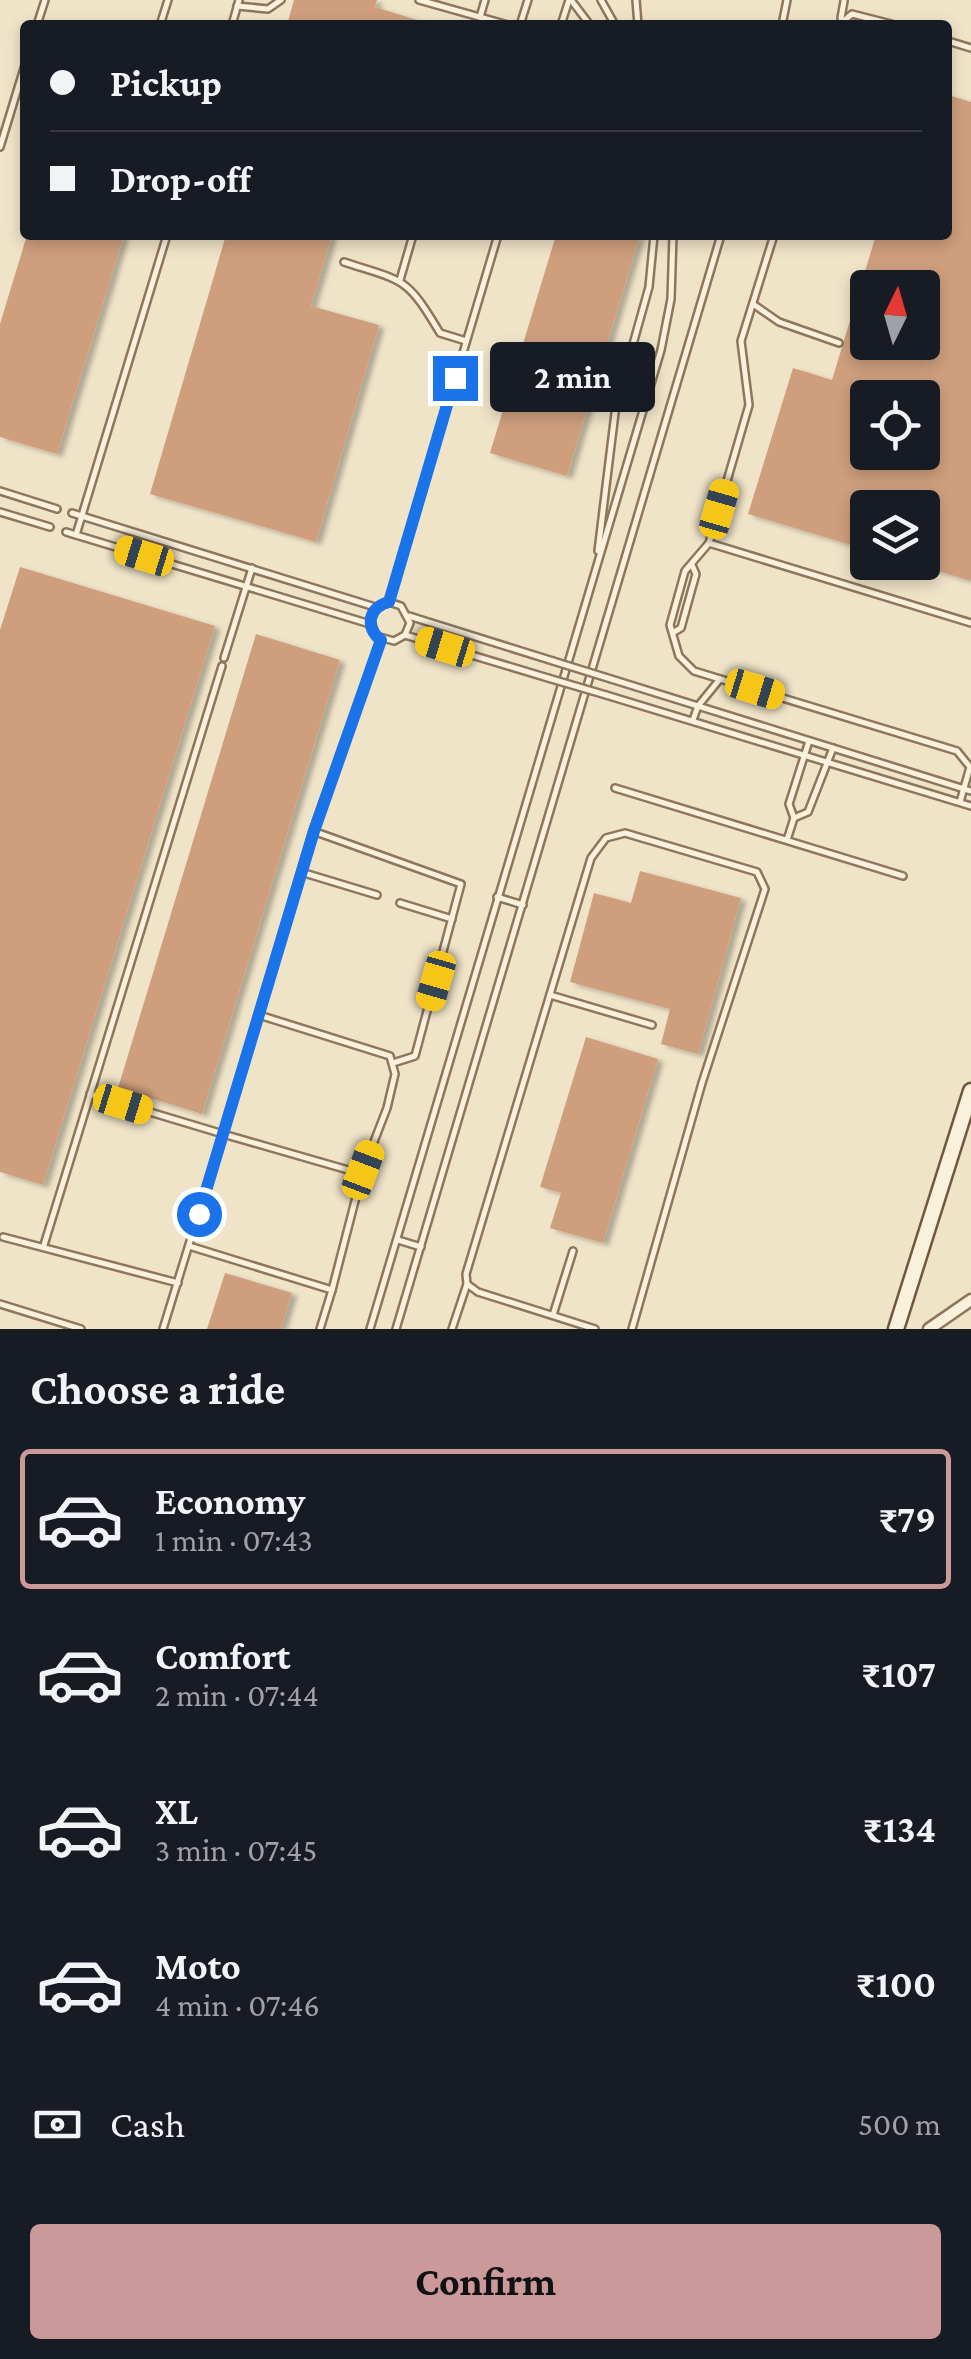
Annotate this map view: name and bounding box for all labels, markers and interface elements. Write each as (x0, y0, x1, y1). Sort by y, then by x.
text: Pickup (110, 62, 222, 104)
text: Drop-off (110, 158, 251, 200)
north arrow (850, 270, 940, 360)
map controls (850, 270, 940, 580)
callout: 2 min (490, 343, 655, 413)
route end (433, 356, 478, 401)
text: 2 min (534, 359, 611, 395)
button: locate (850, 380, 940, 470)
car (696, 476, 742, 542)
button: layers (850, 490, 940, 580)
car (111, 533, 177, 579)
car (412, 624, 478, 670)
car (722, 666, 788, 712)
car (413, 948, 459, 1014)
car (90, 1081, 156, 1127)
car (338, 1137, 388, 1203)
route start (177, 1192, 222, 1237)
text: Choose a ride (30, 1364, 285, 1414)
icon: car (35, 1474, 125, 1564)
text: Economy (155, 1480, 305, 1522)
text: ₹79 (878, 1498, 936, 1540)
text: 1 min · 07:43 (155, 1522, 313, 1558)
icon: car (35, 1629, 125, 1719)
text: Comfort (155, 1635, 291, 1677)
text: ₹107 (861, 1653, 936, 1695)
text: 2 min · 07:44 (155, 1677, 319, 1713)
icon: car (35, 1784, 125, 1874)
text: XL (155, 1790, 198, 1832)
text: ₹134 (863, 1808, 936, 1850)
text: 3 min · 07:45 (155, 1832, 317, 1868)
icon: car (35, 1939, 125, 2029)
text: Moto (155, 1945, 241, 1987)
text: ₹100 (856, 1963, 936, 2005)
text: 4 min · 07:46 (155, 1987, 320, 2023)
icon: cash (30, 2097, 85, 2152)
text: Cash (110, 2103, 185, 2145)
text: 500 m (858, 2106, 941, 2142)
button: Confirm (30, 2224, 941, 2339)

